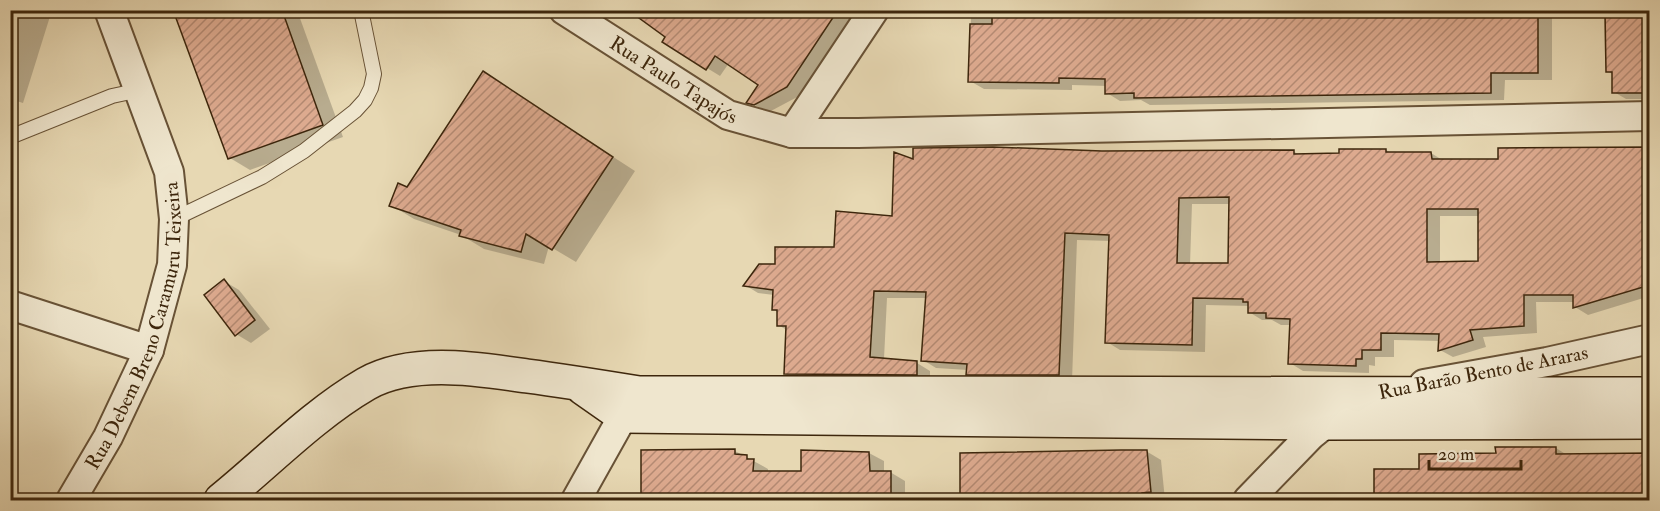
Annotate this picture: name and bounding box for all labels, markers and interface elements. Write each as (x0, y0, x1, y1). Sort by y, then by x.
street label: Rua Paulo Tapajós (605, 31, 739, 130)
street label: Rua Debem Breno Caramuru Teixeira (80, 180, 187, 474)
street label: Rua Barão Bento de Araras (1376, 340, 1590, 405)
scale bar (1429, 433, 1520, 471)
text: 20 m (1438, 443, 1474, 466)

